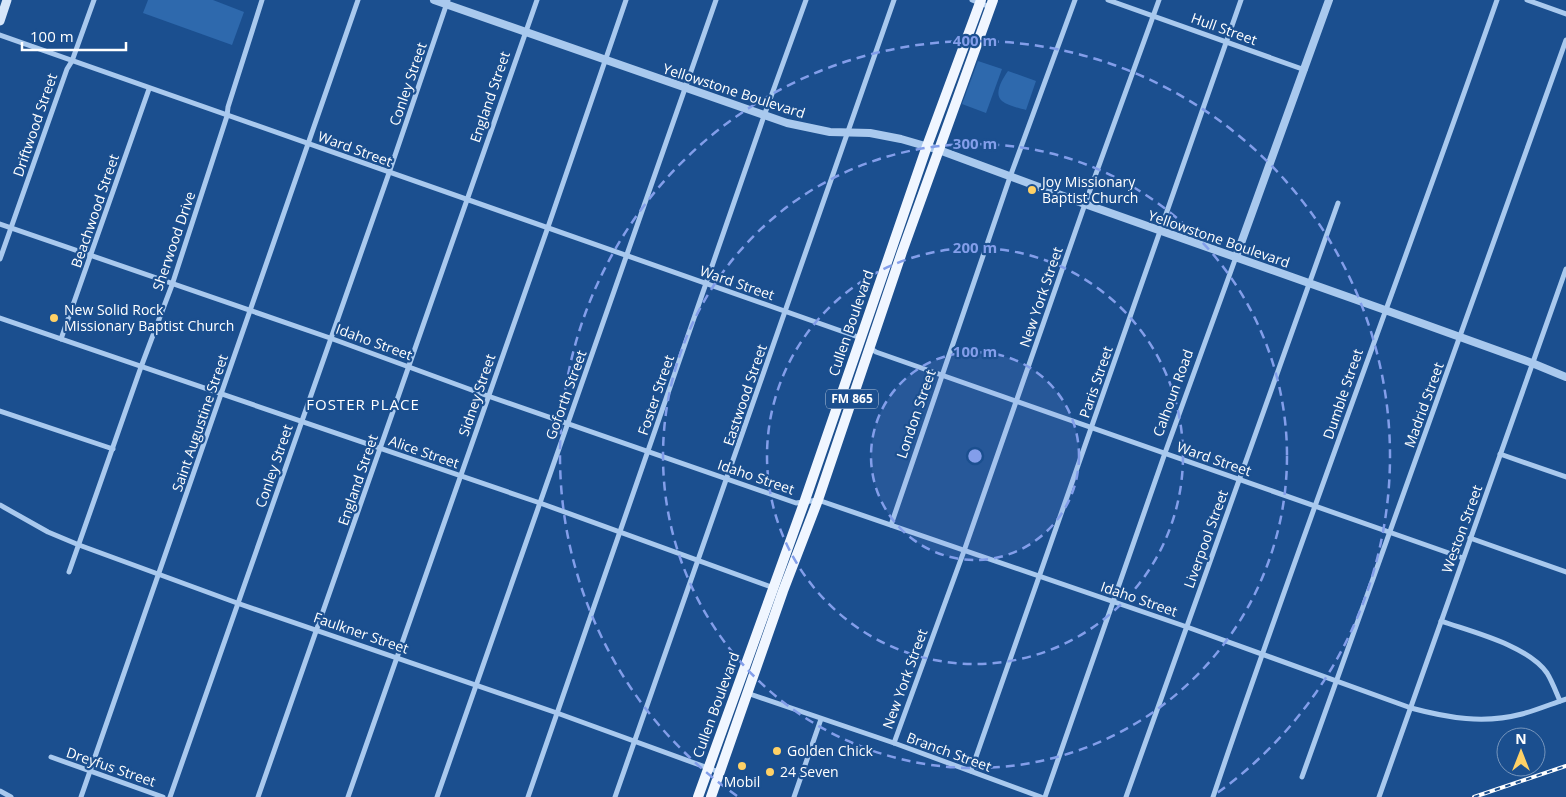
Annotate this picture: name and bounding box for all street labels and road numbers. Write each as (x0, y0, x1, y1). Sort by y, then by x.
street label: Hull Street (1189, 8, 1260, 49)
street label: Conley Street (384, 40, 431, 128)
street label: England Street (465, 49, 514, 145)
street label: Yellowstone Boulevard (661, 59, 808, 123)
street label: Driftwood Street (8, 71, 61, 179)
street label: Ward Street (315, 126, 395, 171)
street label: Beachwood Street (66, 151, 123, 270)
street label: Sherwood Drive (148, 188, 199, 293)
street label: Yellowstone Boulevard (1146, 205, 1293, 272)
street label: New York Street (1014, 244, 1067, 350)
street label: Ward Street (697, 261, 777, 304)
street label: Cullen Boulevard (823, 267, 878, 378)
street label: Idaho Street (333, 319, 415, 364)
street label: Eastwood Street (718, 342, 771, 448)
street label: Paris Street (1074, 343, 1117, 420)
street label: Dumble Street (1318, 346, 1367, 442)
street label: Calhoun Road (1148, 347, 1197, 439)
street label: Goforth Street (541, 348, 590, 442)
street label: Sidney Street (454, 351, 500, 439)
street label: Saint Augustine Street (167, 352, 232, 494)
street label: Foster Street (633, 352, 678, 437)
street label: Madrid Street (1399, 360, 1448, 450)
street label: London Street (891, 367, 940, 461)
road number: FM 865 (826, 389, 878, 408)
street label: Conley Street (250, 422, 297, 510)
street label: Alice Street (386, 431, 462, 472)
street label: England Street (333, 432, 382, 528)
street label: Ward Street (1174, 437, 1254, 480)
street label: Idaho Street (715, 455, 797, 499)
street label: Weston Street (1437, 482, 1486, 575)
street label: Liverpool Street (1179, 487, 1232, 591)
street label: Idaho Street (1098, 577, 1180, 621)
street label: Faulkner Street (311, 607, 411, 658)
street label: New York Street (878, 626, 931, 731)
street label: Cullen Boulevard (688, 649, 743, 760)
street label: Branch Street (904, 727, 994, 776)
street label: Dreyfus Street (64, 742, 158, 791)

